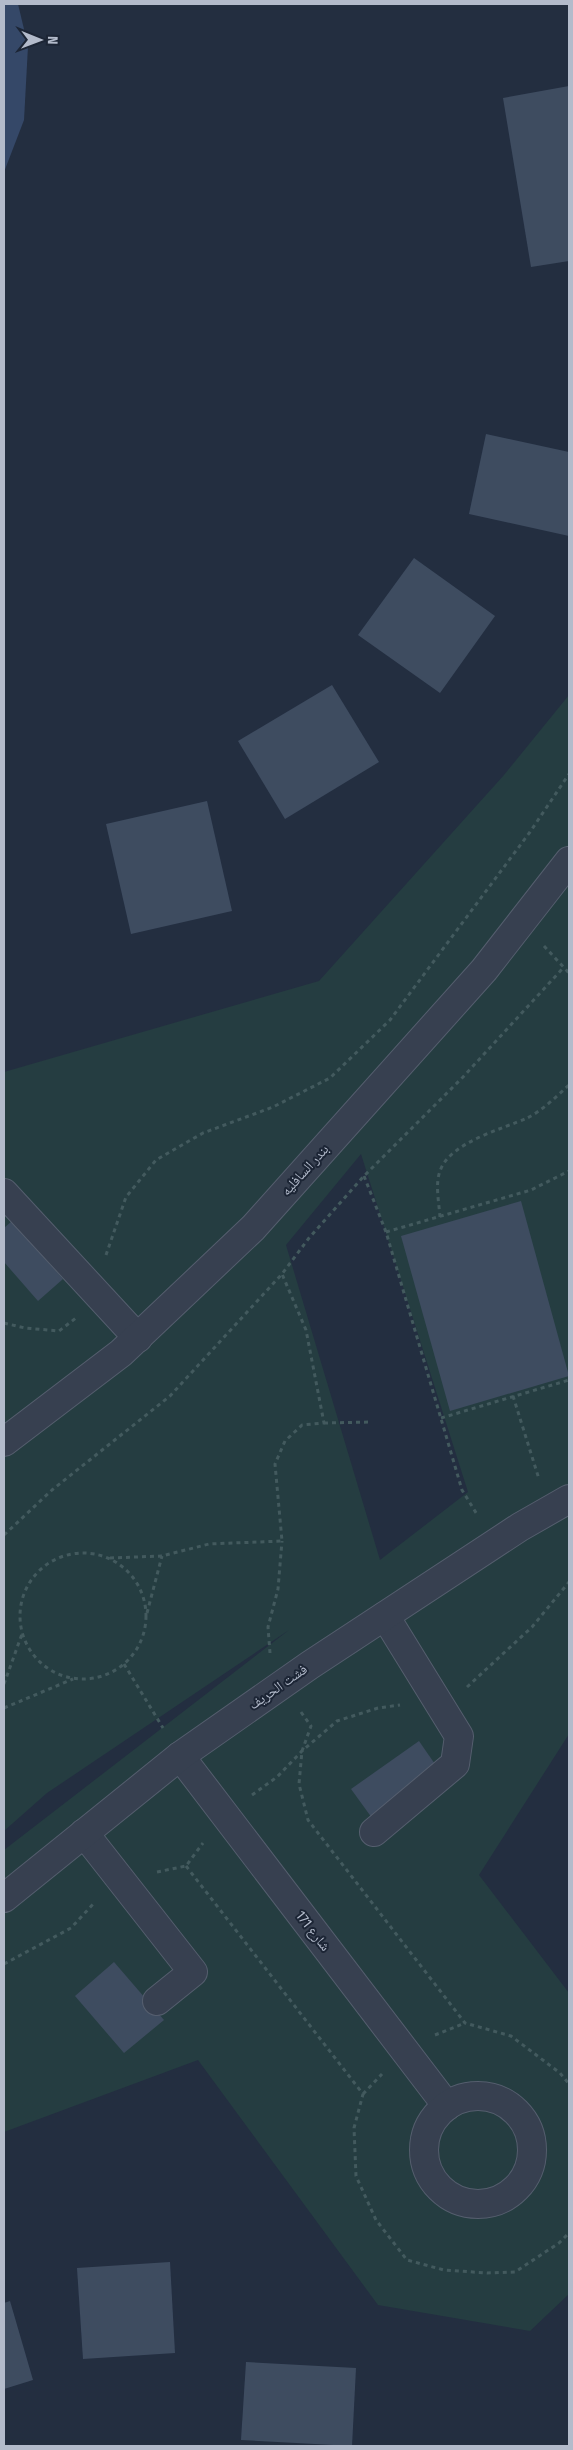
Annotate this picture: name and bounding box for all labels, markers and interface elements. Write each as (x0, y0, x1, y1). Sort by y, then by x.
north arrow (15, 15, 65, 65)
text: N (44, 36, 61, 45)
street label: بندر السافليه (278, 1141, 333, 1199)
street label: فشت الحريف (246, 1661, 311, 1713)
street label: شارع 171 (291, 1908, 334, 1955)

